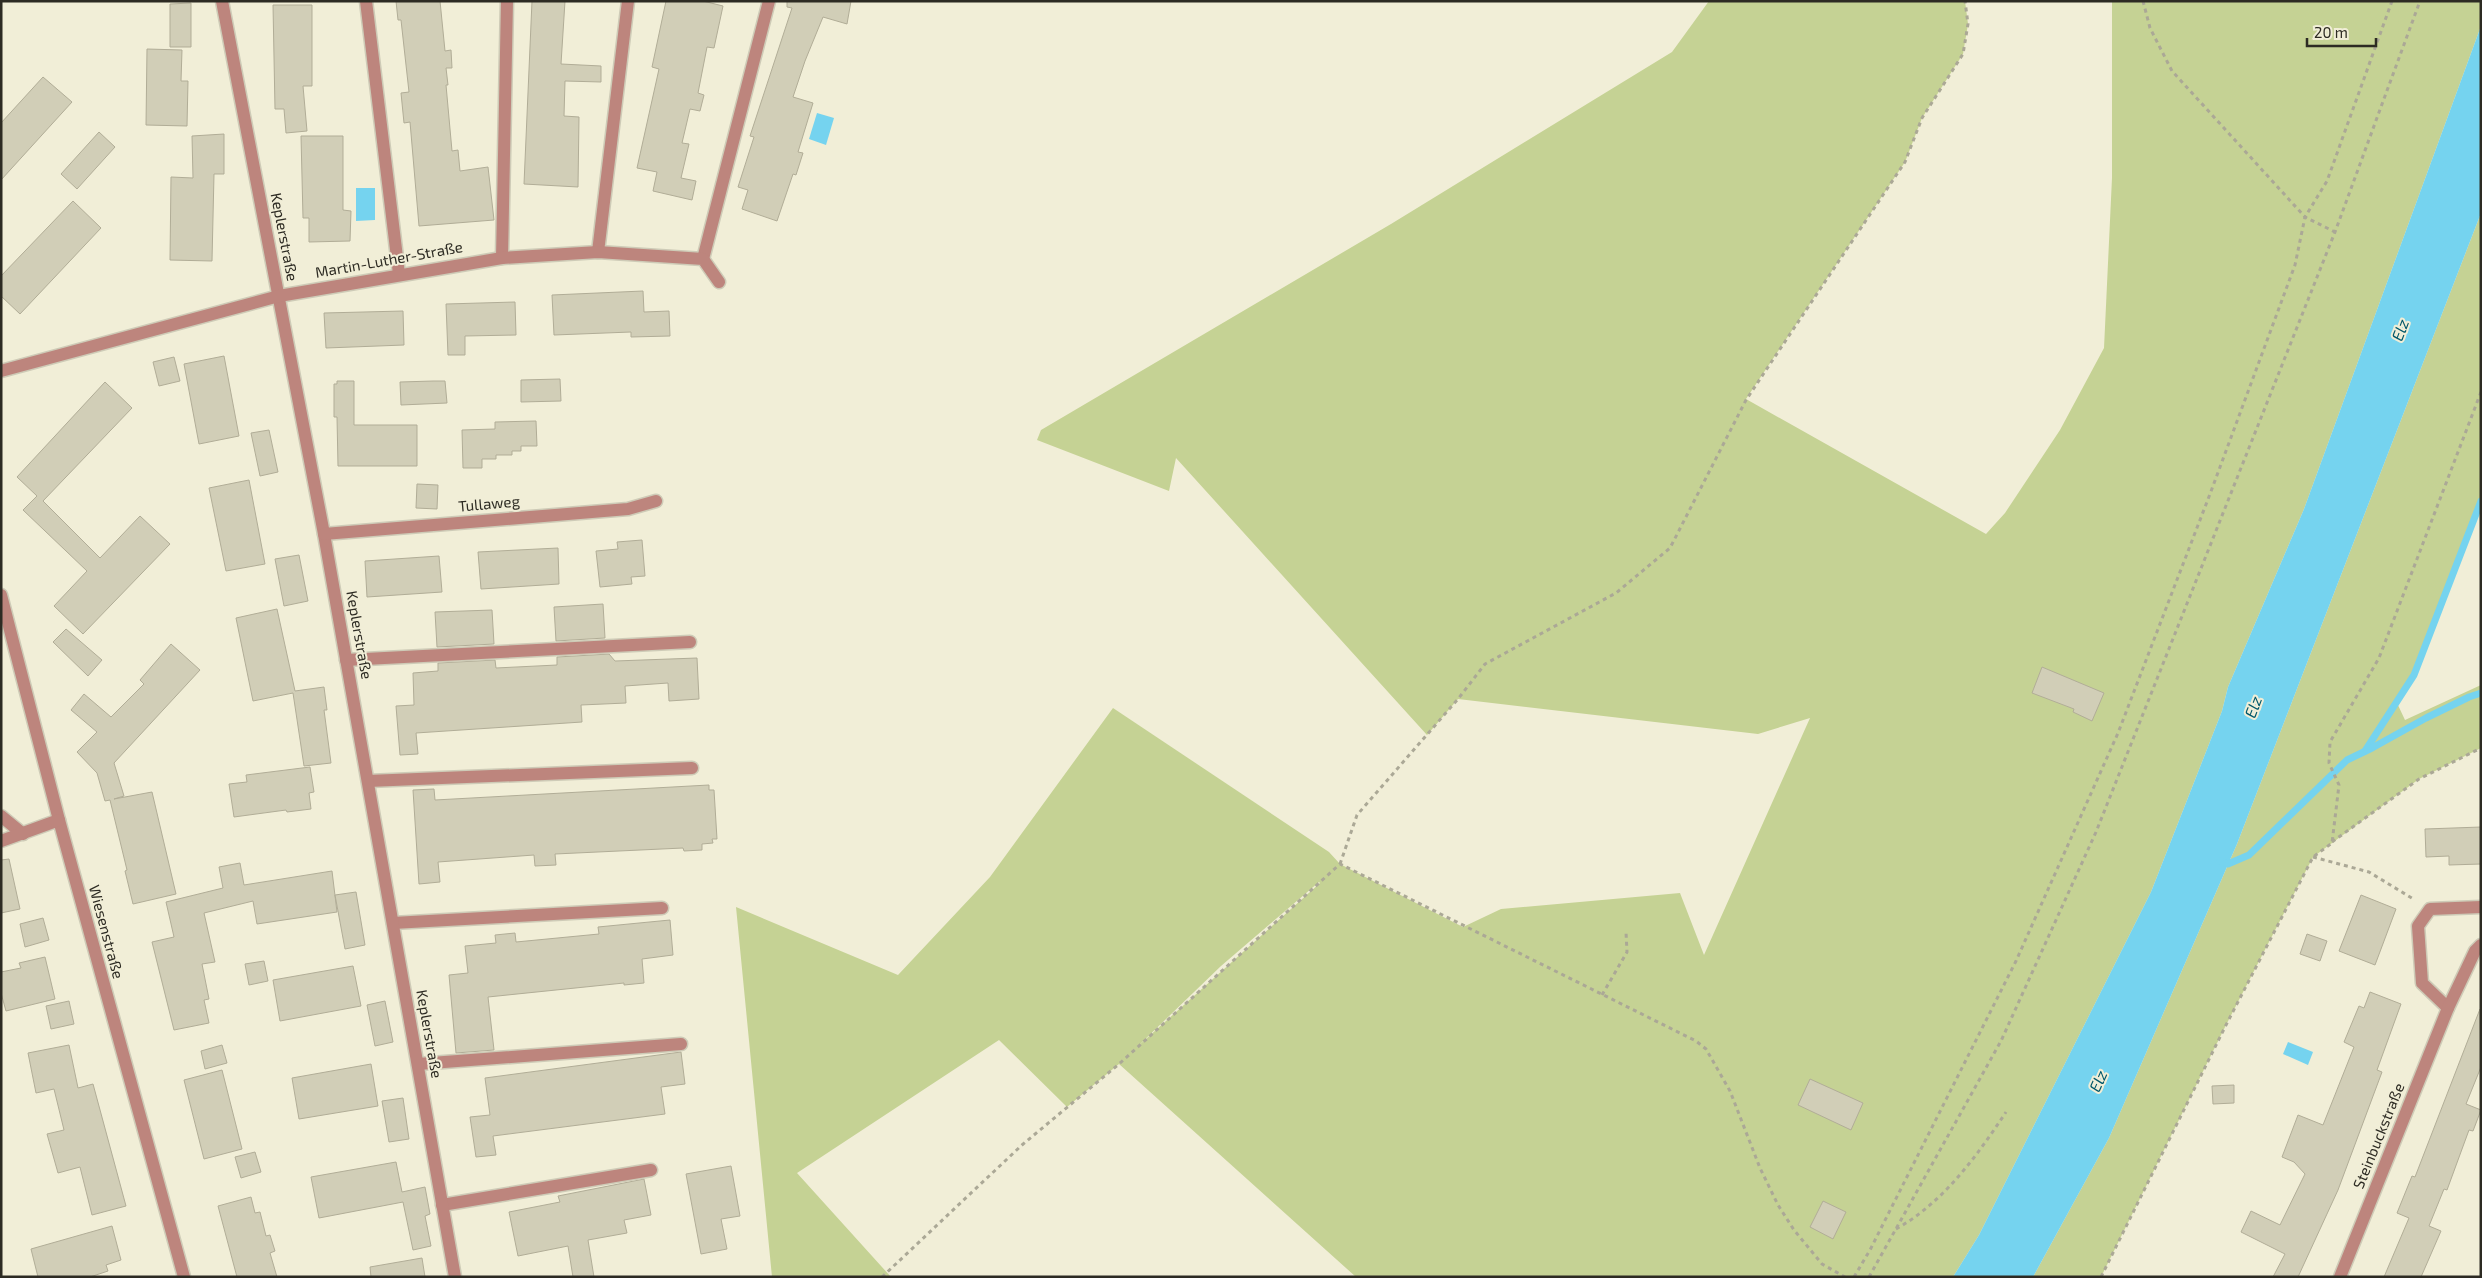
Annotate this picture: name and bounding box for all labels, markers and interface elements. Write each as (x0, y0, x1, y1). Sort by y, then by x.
scale bar (2307, 15, 2376, 47)
text: 20 m (2314, 23, 2348, 41)
street label: Keplerstraße (268, 191, 302, 283)
street label: Martin-Luther-Straße (314, 237, 464, 281)
water label: Elz (2387, 316, 2412, 343)
street label: Tullaweg (457, 491, 521, 515)
street label: Keplerstraße (343, 589, 377, 681)
water label: Elz (2240, 693, 2265, 720)
street label: Wiesenstraße (86, 883, 128, 981)
street label: Keplerstraße (413, 988, 447, 1080)
water label: Elz (2084, 1067, 2111, 1095)
street label: Steinbuckstraße (2349, 1080, 2407, 1191)

